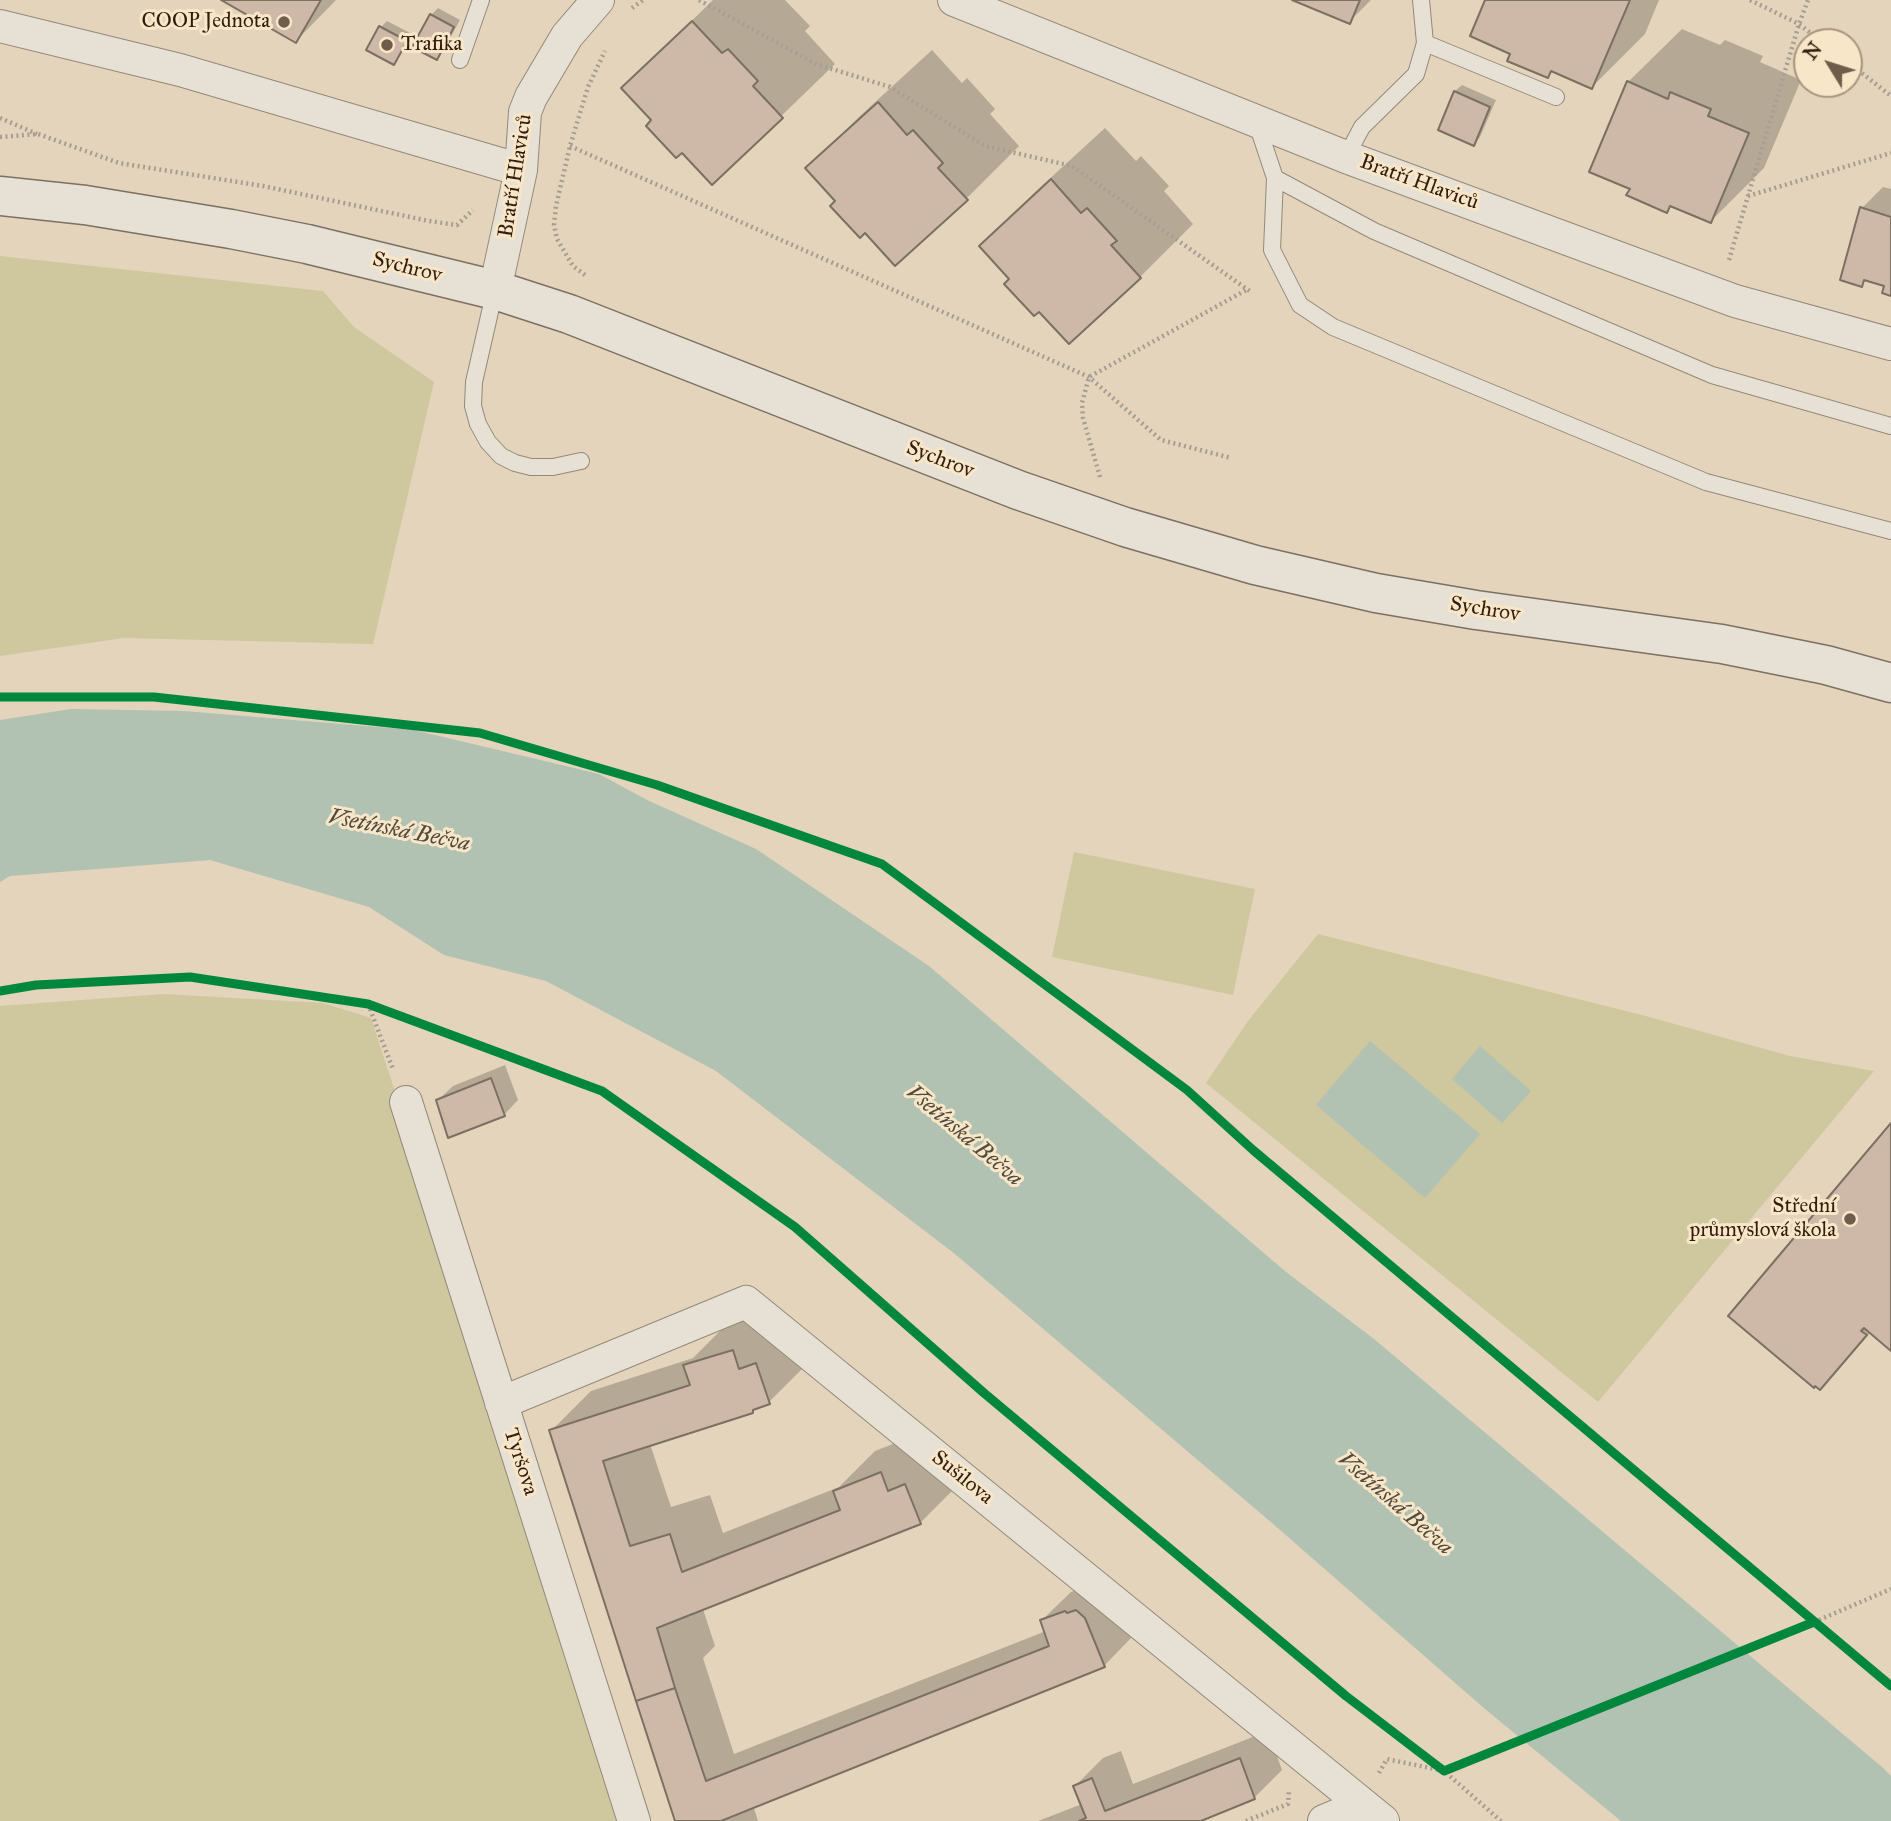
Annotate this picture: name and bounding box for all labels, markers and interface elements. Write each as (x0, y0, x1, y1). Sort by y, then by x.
place label: COOP Jednota (142, 9, 270, 35)
marker: COOP Jednota (276, 14, 292, 30)
north arrow (1793, 28, 1863, 98)
place label: Trafika (401, 32, 462, 58)
marker: Trafika (379, 37, 395, 53)
text: N (1799, 38, 1827, 64)
street label: Bratří Hlaviců (494, 113, 538, 239)
street label: Bratří Hlaviců (1356, 150, 1482, 216)
street label: Sychrov (370, 247, 444, 289)
street label: Sychrov (903, 436, 977, 484)
street label: Sychrov (1448, 592, 1522, 628)
water label: Vsetínská Bečva (326, 804, 472, 858)
water label: Vsetínská Bečva (900, 1079, 1028, 1193)
place label: Střední průmyslová škola (1690, 1194, 1836, 1244)
marker: Střední průmyslová škola (1842, 1211, 1858, 1227)
street label: Tyršova (497, 1425, 543, 1499)
street label: Sušilova (926, 1446, 998, 1510)
water label: Vsetínská Bečva (1332, 1446, 1458, 1562)

